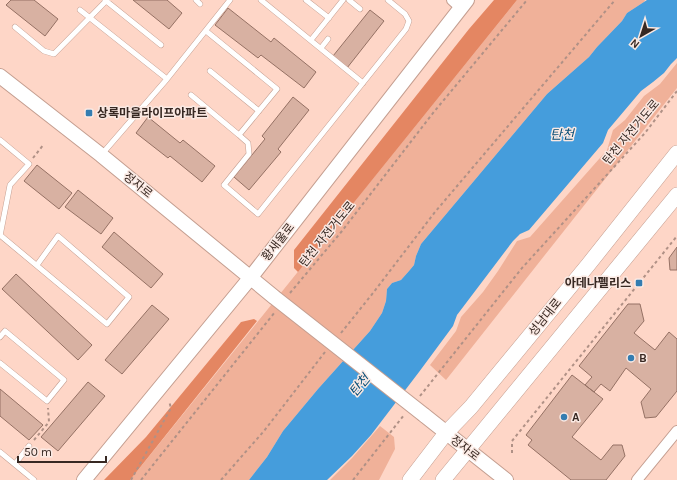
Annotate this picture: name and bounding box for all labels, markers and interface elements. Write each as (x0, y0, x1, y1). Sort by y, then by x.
north arrow (621, 16, 661, 56)
text: N (628, 36, 642, 51)
street label: 탄천 자전거도로 (600, 97, 662, 167)
place label: 상록마을라이프아파트 (97, 106, 207, 120)
marker: 상록마을라이프아파트 (84, 108, 94, 118)
water label: 탄천 (550, 127, 575, 142)
street label: 정자로 (121, 169, 155, 201)
street label: 탄천 자전거도로 (296, 198, 358, 270)
street label: 황새울로 (259, 220, 297, 264)
place label: 아데나펠리스 (565, 276, 631, 290)
marker: 아데나펠리스 (634, 278, 644, 288)
street label: 성남대로 (526, 295, 564, 339)
place label: B (639, 351, 647, 365)
marker: B (626, 353, 636, 363)
water label: 탄천 (346, 371, 373, 399)
place label: A (572, 410, 580, 424)
marker: A (559, 412, 569, 422)
street label: 정자로 (448, 432, 482, 464)
scale bar (18, 438, 106, 464)
text: 50 m (24, 445, 52, 459)

